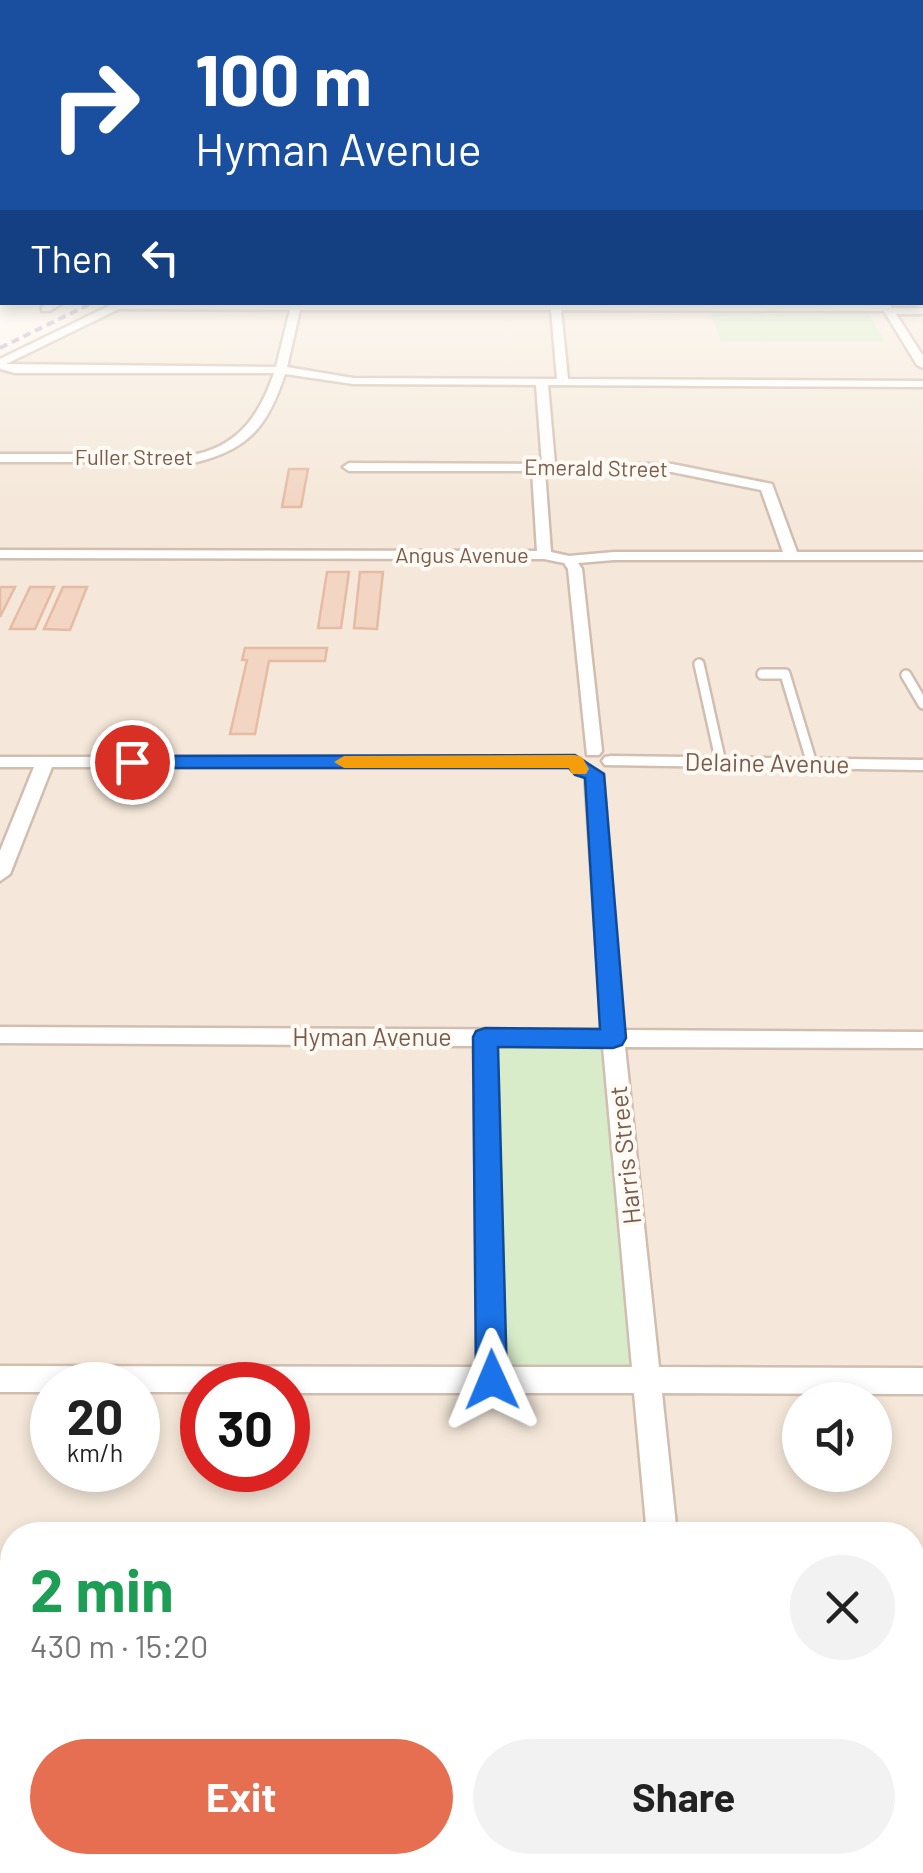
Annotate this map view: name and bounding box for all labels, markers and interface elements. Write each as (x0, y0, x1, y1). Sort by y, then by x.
text: 100 m (195, 36, 372, 120)
icon: right (30, 40, 160, 170)
text: Hyman Avenue (195, 121, 482, 175)
icon: left (133, 230, 188, 285)
text: Then (30, 235, 113, 281)
street label: Fuller Street (75, 443, 193, 469)
street label: Emerald Street (524, 453, 668, 481)
street label: Angus Avenue (395, 541, 529, 567)
pin (90, 720, 175, 805)
icon: arrive (105, 735, 160, 790)
street label: Delaine Avenue (684, 746, 850, 778)
street label: Hyman Avenue (292, 1021, 452, 1051)
street label: Harris Street (602, 1084, 646, 1226)
position arrow (440, 1328, 544, 1432)
speed limit sign: 30 (180, 1362, 310, 1492)
map controls (782, 1382, 892, 1492)
button: sound (782, 1382, 892, 1492)
text: 20 (67, 1385, 123, 1445)
text: km/h (67, 1437, 123, 1467)
text: 2 min (30, 1552, 174, 1624)
button: close (790, 1555, 895, 1660)
text: 430 m · 15:20 (30, 1626, 208, 1664)
button: Exit (30, 1739, 453, 1854)
button: Share (473, 1739, 895, 1854)

